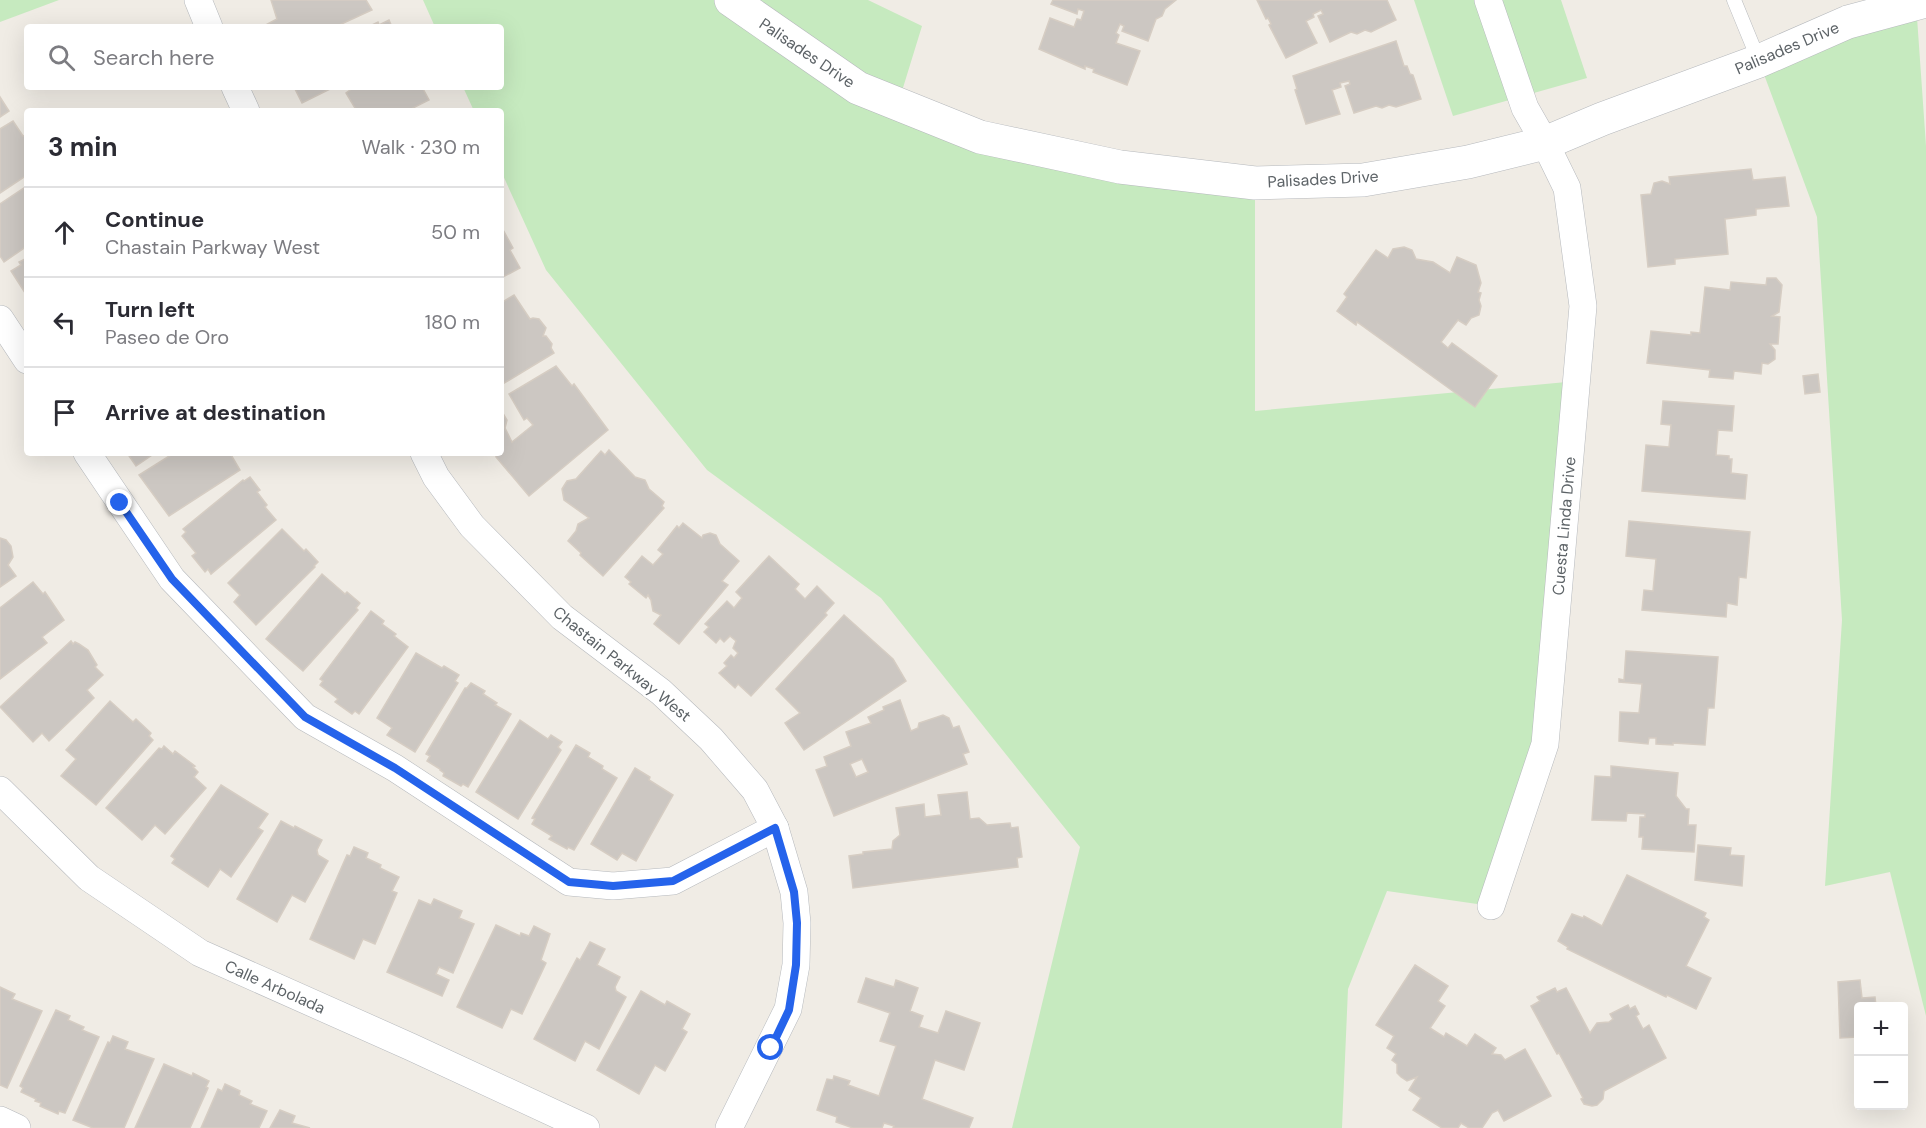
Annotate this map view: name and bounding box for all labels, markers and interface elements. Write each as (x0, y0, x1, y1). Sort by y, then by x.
street label: Palisades Drive (755, 13, 859, 93)
street label: Palisades Drive (1732, 17, 1842, 79)
search box (24, 24, 504, 90)
icon: search (45, 41, 78, 74)
text: Search here (93, 43, 214, 72)
text: 3 min (48, 130, 117, 164)
text: Walk · 230 m (361, 134, 480, 160)
street label: Palisades Drive (1267, 166, 1379, 192)
text: Continue (105, 205, 204, 234)
icon: ahead (48, 216, 81, 249)
text: 50 m (431, 219, 480, 245)
text: Chastain Parkway West (105, 234, 320, 260)
text: Turn left (105, 295, 195, 324)
icon: left (48, 306, 81, 339)
text: 180 m (425, 309, 480, 335)
text: Paseo de Oro (105, 324, 229, 350)
icon: arrive (48, 396, 81, 429)
text: Arrive at destination (105, 398, 326, 427)
street label: Cuesta Linda Drive (1547, 456, 1581, 596)
route end (106, 489, 132, 515)
street label: Chastain Parkway West (548, 602, 696, 726)
street label: Calle Arbolada (222, 956, 328, 1018)
map controls (1854, 1002, 1908, 1110)
button: + (1854, 1002, 1908, 1056)
route start (757, 1034, 783, 1060)
button: − (1854, 1056, 1908, 1110)

